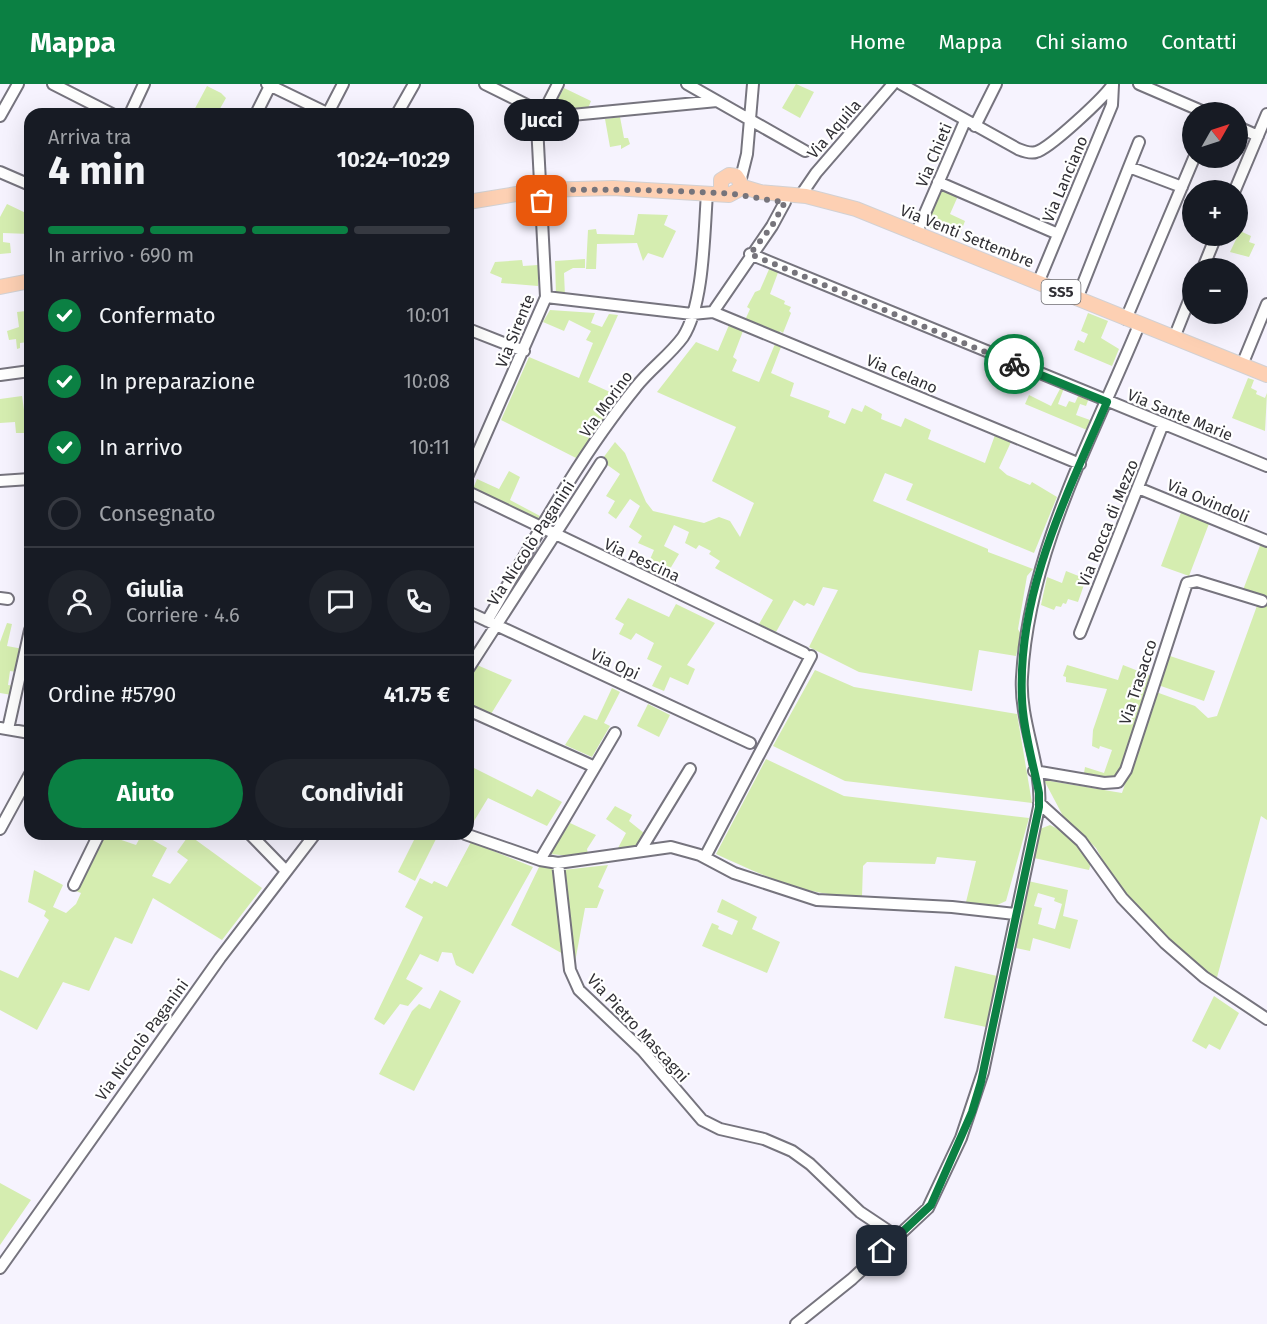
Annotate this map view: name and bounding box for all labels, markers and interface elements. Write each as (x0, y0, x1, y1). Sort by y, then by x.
text: Mappa (30, 26, 116, 59)
text: Home (849, 29, 905, 55)
text: Mappa (938, 29, 1002, 55)
text: Chi siamo (1035, 29, 1128, 55)
text: Contatti (1161, 29, 1237, 55)
street label: Via Aquila (803, 96, 865, 162)
callout: Jucci (504, 99, 580, 141)
north arrow (1182, 102, 1248, 168)
map controls (1182, 102, 1248, 324)
text: Jucci (520, 108, 563, 132)
street label: Via Chieti (912, 120, 956, 190)
text: Arriva tra (48, 125, 131, 149)
street label: Via Lanciano (1038, 133, 1092, 225)
text: 10:24–10:29 (337, 146, 450, 173)
text: 4 min (48, 148, 146, 194)
pin (516, 175, 567, 226)
button: + (1182, 180, 1248, 246)
icon: bag (525, 184, 558, 217)
street label: Via Venti Settembre (897, 200, 1037, 272)
text: In arrivo · 690 m (48, 243, 194, 267)
button: − (1182, 258, 1248, 324)
road number: SS5 (1042, 280, 1080, 304)
street label: Via Sirente (492, 291, 538, 371)
icon: check (48, 299, 81, 332)
text: Confermato (99, 302, 216, 329)
text: 10:01 (406, 303, 450, 327)
courier (984, 334, 1044, 394)
icon: bike (998, 348, 1031, 381)
street label: Via Celano (863, 350, 941, 398)
icon: check (48, 365, 81, 398)
street label: Via Morino (576, 367, 636, 441)
text: In preparazione (99, 368, 255, 395)
text: 10:08 (403, 369, 450, 393)
street label: Via Sante Marie (1124, 385, 1236, 445)
icon: check (48, 431, 81, 464)
text: In arrivo (99, 434, 183, 461)
text: 10:11 (409, 435, 450, 459)
street label: Via Rocca di Mezzo (1074, 457, 1142, 589)
street label: Via Ovindoli (1164, 475, 1252, 527)
street label: Via Niccolò Paganini (483, 477, 579, 609)
text: Consegnato (99, 500, 216, 527)
street label: Via Pescina (601, 534, 683, 586)
button: person (48, 570, 111, 633)
button: chat (309, 570, 372, 633)
button: phone (387, 570, 450, 633)
text: Giulia (126, 576, 184, 603)
text: Corriere · 4.6 (126, 603, 240, 627)
street label: Via Trasacco (1115, 637, 1161, 727)
street label: Via Opi (588, 645, 642, 683)
text: Ordine #5790 (48, 681, 176, 708)
text: 41.75 € (384, 681, 450, 708)
button: Aiuto (48, 759, 243, 828)
button: Condividi (255, 759, 450, 828)
street label: Via Pietro Mascagni (583, 970, 693, 1086)
street label: Via Niccolò Paganini (92, 976, 192, 1104)
pin (856, 1225, 907, 1276)
icon: home (865, 1234, 898, 1267)

